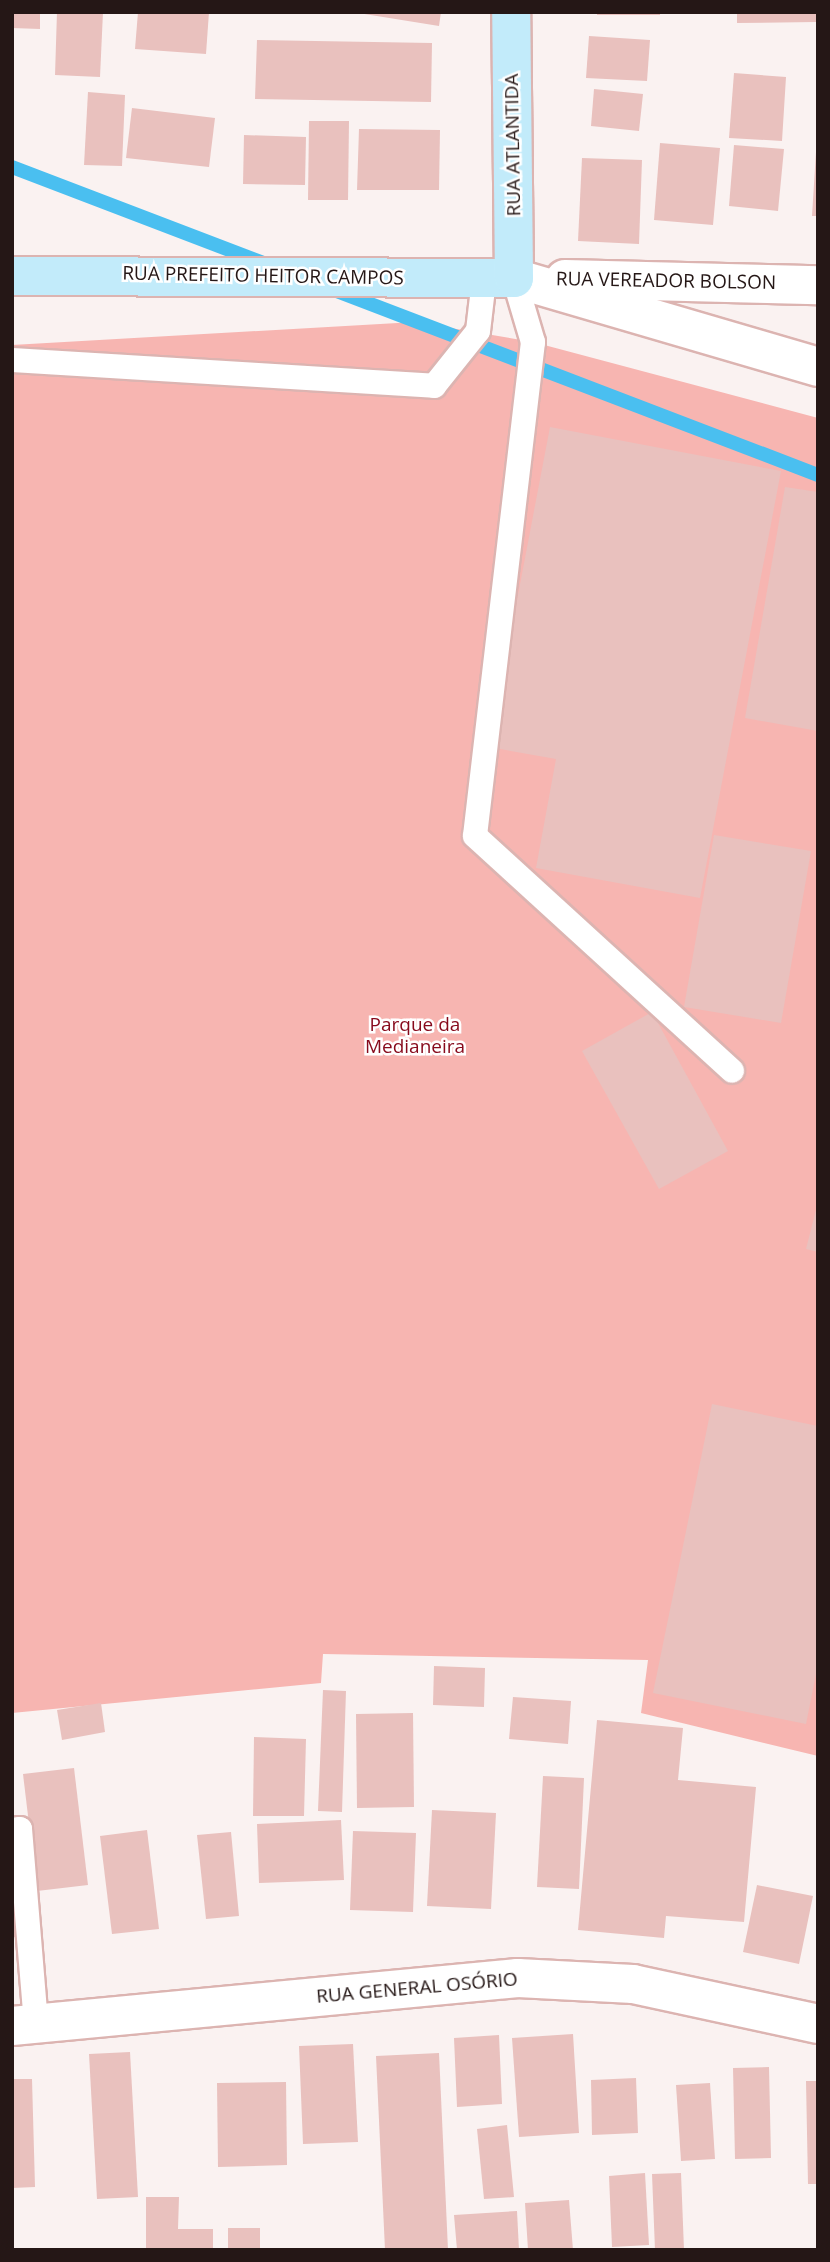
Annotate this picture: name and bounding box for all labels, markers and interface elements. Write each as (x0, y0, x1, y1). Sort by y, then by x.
street label: RUA ATLANTIDA (500, 73, 526, 217)
street label: RUA PREFEITO HEITOR CAMPOS (122, 262, 404, 290)
street label: RUA VEREADOR BOLSON (556, 268, 776, 294)
park label: Parque da Medianeira (365, 1014, 465, 1058)
street label: RUA GENERAL OSÓRIO (315, 1968, 519, 2008)

